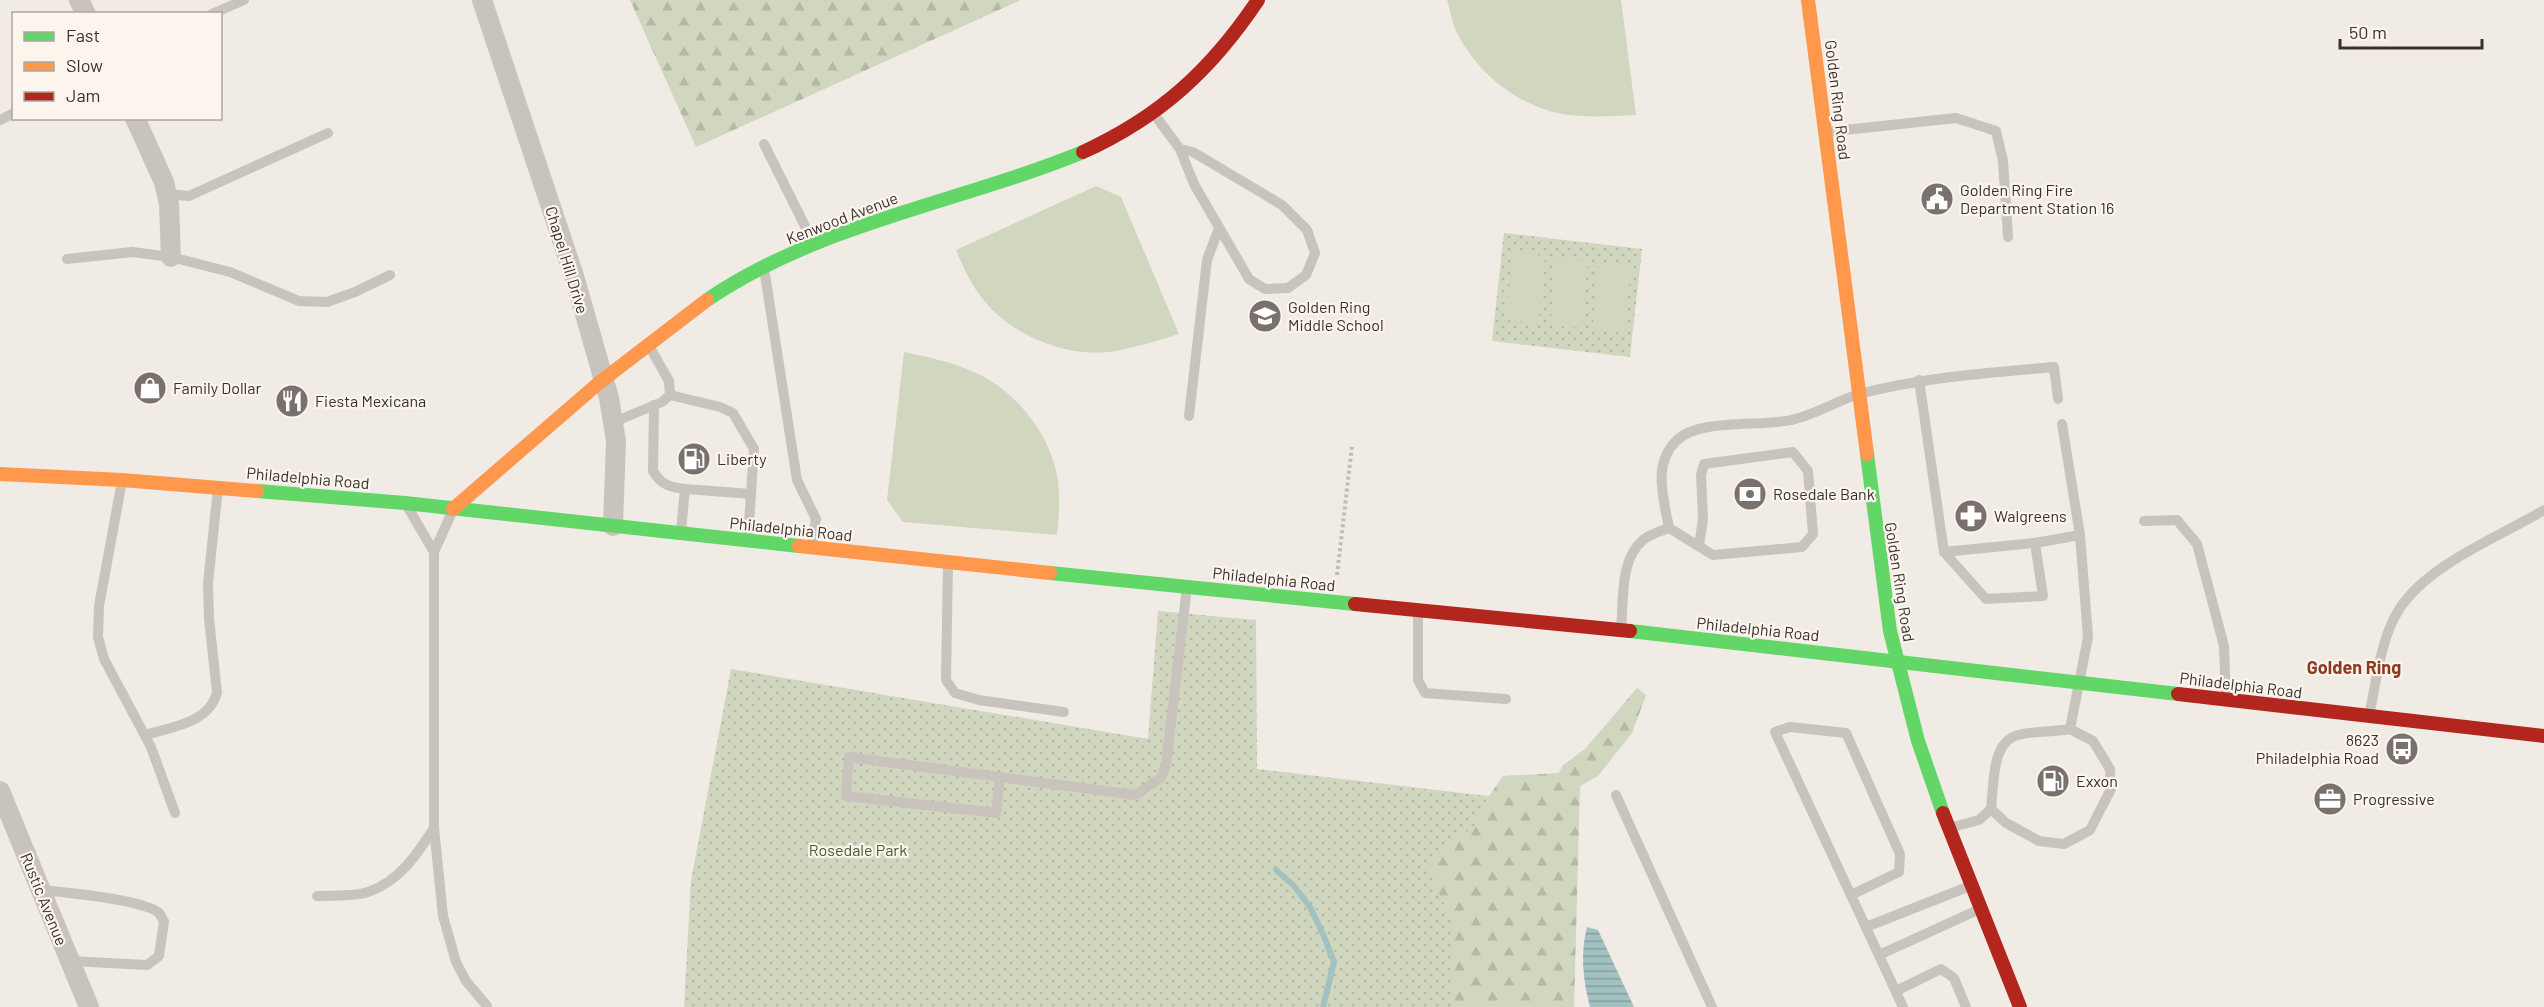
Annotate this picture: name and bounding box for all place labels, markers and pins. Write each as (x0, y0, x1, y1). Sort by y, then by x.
place label: Golden Ring Fire Department Station 16 (1960, 180, 2114, 217)
public building icon: Golden Ring Fire Department Station 16 (1919, 181, 1955, 217)
place label: Golden Ring Middle School (1288, 297, 1384, 334)
school or university icon: Golden Ring Middle School (1247, 298, 1283, 334)
shop icon: Family Dollar (132, 370, 168, 406)
place label: Family Dollar (173, 378, 261, 397)
restaurant icon: Fiesta Mexicana (274, 383, 310, 419)
place label: Fiesta Mexicana (315, 391, 426, 410)
fuel station icon: Liberty (676, 441, 712, 477)
place label: Liberty (717, 449, 767, 468)
bank icon: Rosedale Bank (1732, 476, 1768, 512)
place label: Rosedale Bank (1773, 484, 1875, 503)
pharmacy icon: Walgreens (1953, 498, 1989, 534)
place label: Walgreens (1994, 506, 2067, 525)
place label: 8623 Philadelphia Road (2256, 730, 2379, 767)
bus stop icon: 8623 Philadelphia Road (2384, 731, 2420, 767)
fuel station icon: Exxon (2035, 763, 2071, 799)
place label: Exxon (2076, 771, 2118, 790)
office icon: Progressive (2312, 781, 2348, 817)
place label: Progressive (2353, 789, 2435, 808)

